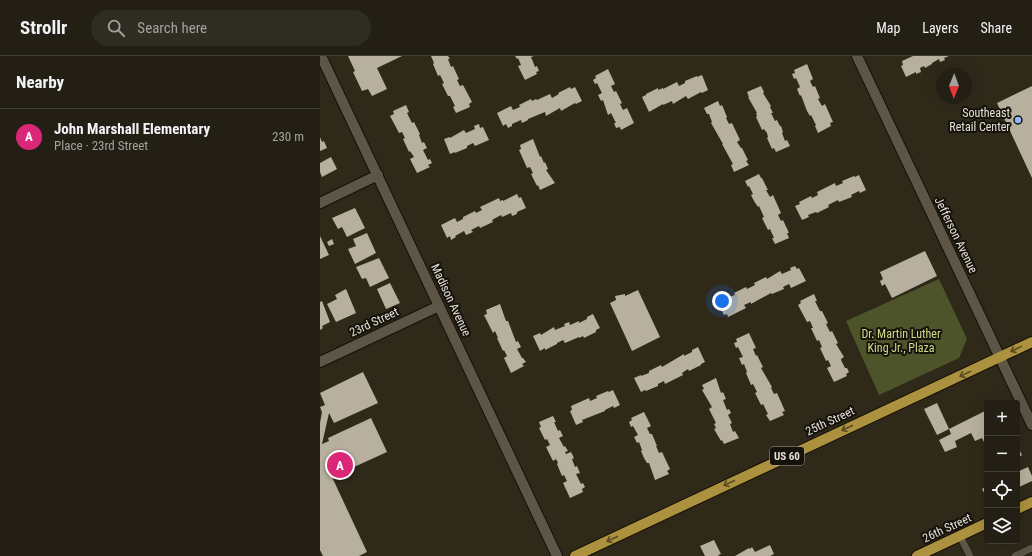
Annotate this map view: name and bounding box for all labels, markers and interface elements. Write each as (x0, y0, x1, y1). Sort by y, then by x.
search box (91, 10, 371, 46)
text: Strollr (20, 16, 67, 39)
icon: search (105, 17, 127, 39)
text: Search here (137, 19, 207, 37)
text: Map (876, 20, 900, 36)
text: Layers (922, 20, 959, 36)
text: Share (981, 20, 1012, 36)
north arrow (936, 68, 972, 104)
text: Nearby (16, 72, 64, 92)
place label: Southeast Retail Center (949, 106, 1010, 134)
marker: Southeast Retail Center (1013, 115, 1023, 125)
text: John Marshall Elementary (54, 120, 210, 138)
text: A (25, 129, 33, 144)
text: 230 m (272, 129, 304, 144)
text: Place · 23rd Street (54, 138, 148, 153)
street label: Jefferson Avenue (932, 195, 981, 276)
street label: Madison Avenue (428, 262, 474, 339)
your location (712, 291, 732, 311)
street label: 23rd Street (347, 304, 401, 339)
park label: Dr. Martin Luther King Jr., Plaza (861, 327, 941, 355)
one-way arrow (1010, 346, 1022, 353)
one-way arrow (959, 371, 971, 378)
map controls (984, 400, 1020, 544)
button: + (984, 400, 1020, 436)
street label: 25th Street (803, 403, 857, 438)
one-way arrow (841, 425, 853, 432)
button: − (984, 436, 1020, 472)
road number: US 60 (770, 447, 804, 465)
pin: A (327, 450, 353, 480)
button: locate (984, 472, 1020, 508)
one-way arrow (724, 480, 736, 487)
button: layers (984, 508, 1020, 544)
street label: 26th Street (920, 510, 974, 545)
one-way arrow (606, 536, 618, 543)

